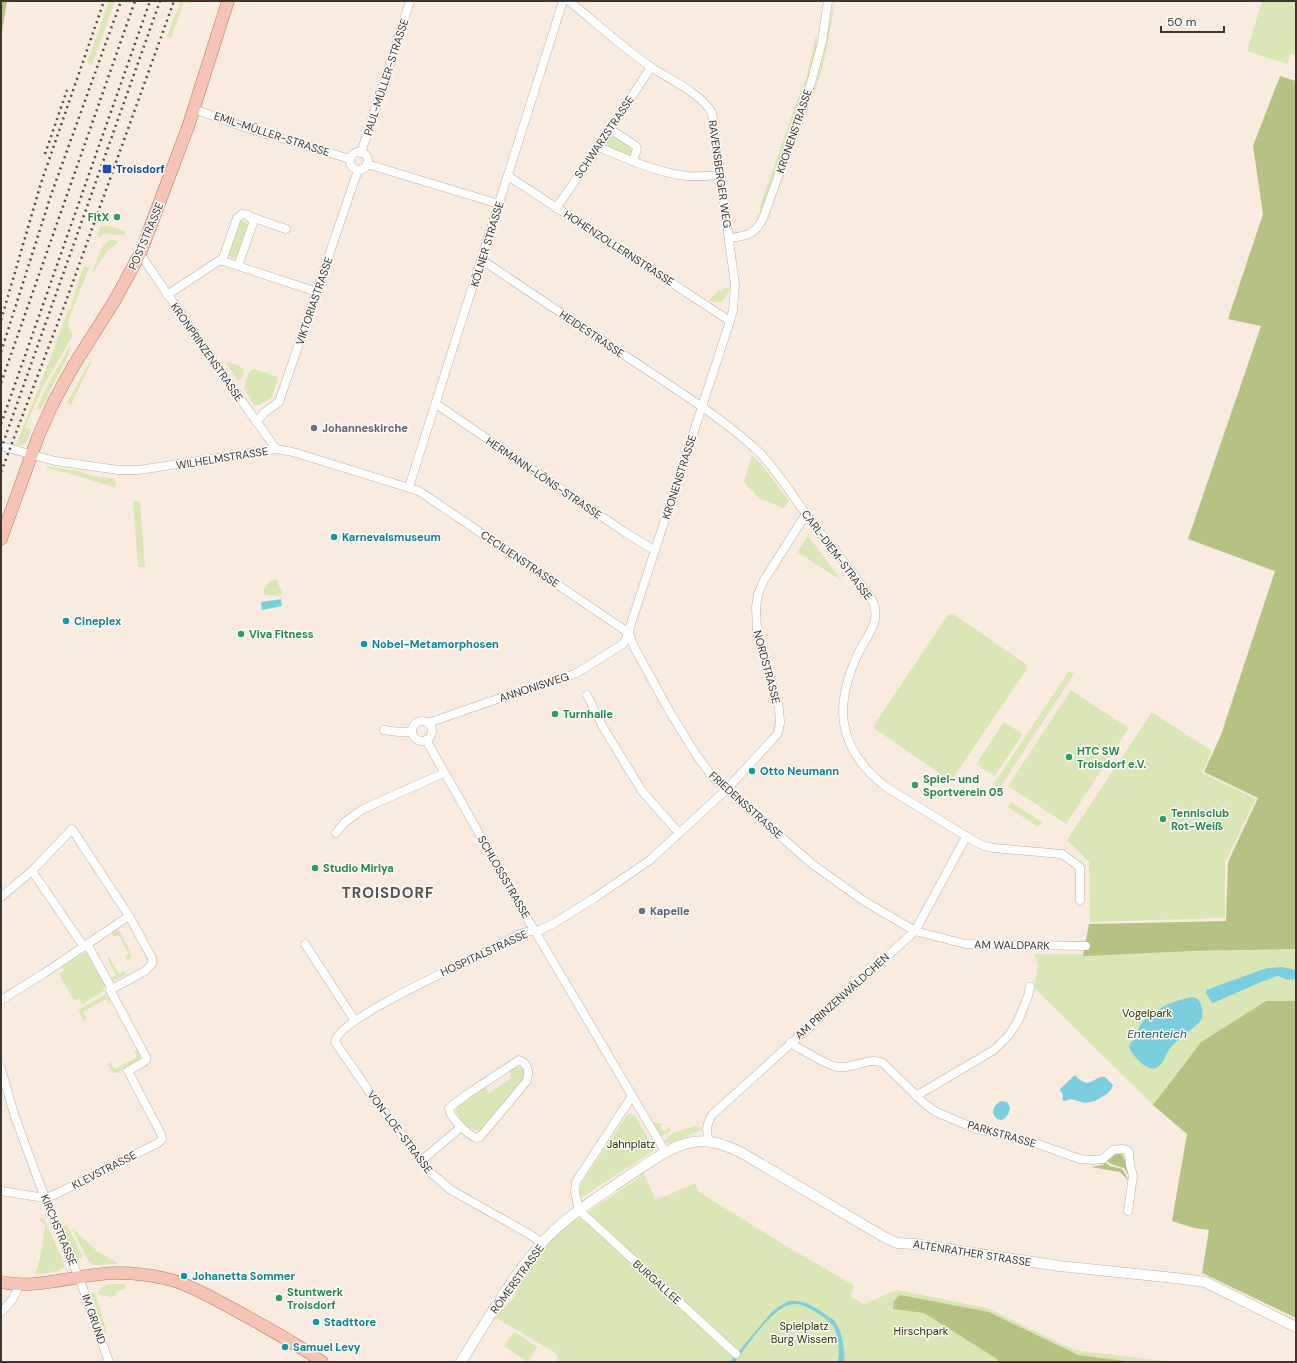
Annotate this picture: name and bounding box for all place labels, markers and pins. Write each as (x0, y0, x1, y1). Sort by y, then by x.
place label: Troisdorf (116, 162, 165, 176)
marker: Troisdorf (101, 163, 113, 175)
place label: FitX (88, 210, 110, 224)
marker: FitX (112, 212, 122, 222)
place label: Johanneskirche (322, 421, 408, 435)
marker: Johanneskirche (309, 423, 319, 433)
place label: Karnevalsmuseum (342, 530, 441, 544)
marker: Karnevalsmuseum (329, 532, 339, 542)
place label: Cineplex (74, 614, 122, 628)
marker: Cineplex (61, 616, 71, 626)
place label: Viva Fitness (249, 627, 314, 641)
marker: Viva Fitness (236, 629, 246, 639)
place label: Nobel-Metamorphosen (372, 637, 499, 651)
marker: Nobel-Metamorphosen (359, 639, 369, 649)
place label: Turnhalle (563, 707, 613, 721)
marker: Turnhalle (550, 709, 560, 719)
place label: HTC SW Troisdorf e.V. (1077, 744, 1147, 771)
marker: HTC SW Troisdorf e.V. (1064, 752, 1074, 762)
place label: Otto Neumann (760, 764, 839, 778)
marker: Otto Neumann (747, 766, 757, 776)
place label: Spiel- und Sportverein 05 (923, 772, 1004, 799)
marker: Spiel- und Sportverein 05 (910, 780, 920, 790)
place label: Tennisclub Rot-Weiß (1171, 806, 1229, 833)
marker: Tennisclub Rot-Weiß (1158, 814, 1168, 824)
place label: Studio Miriya (323, 861, 394, 875)
marker: Studio Miriya (310, 863, 320, 873)
place label: Kapelle (650, 904, 690, 918)
marker: Kapelle (637, 906, 647, 916)
place label: Johanetta Sommer (192, 1269, 295, 1283)
marker: Johanetta Sommer (179, 1271, 189, 1281)
place label: Stuntwerk Troisdorf (287, 1285, 344, 1312)
marker: Stuntwerk Troisdorf (274, 1293, 284, 1303)
place label: Stadttore (324, 1315, 377, 1329)
marker: Stadttore (311, 1317, 321, 1327)
place label: Samuel Levy (293, 1340, 361, 1354)
marker: Samuel Levy (280, 1342, 290, 1352)

